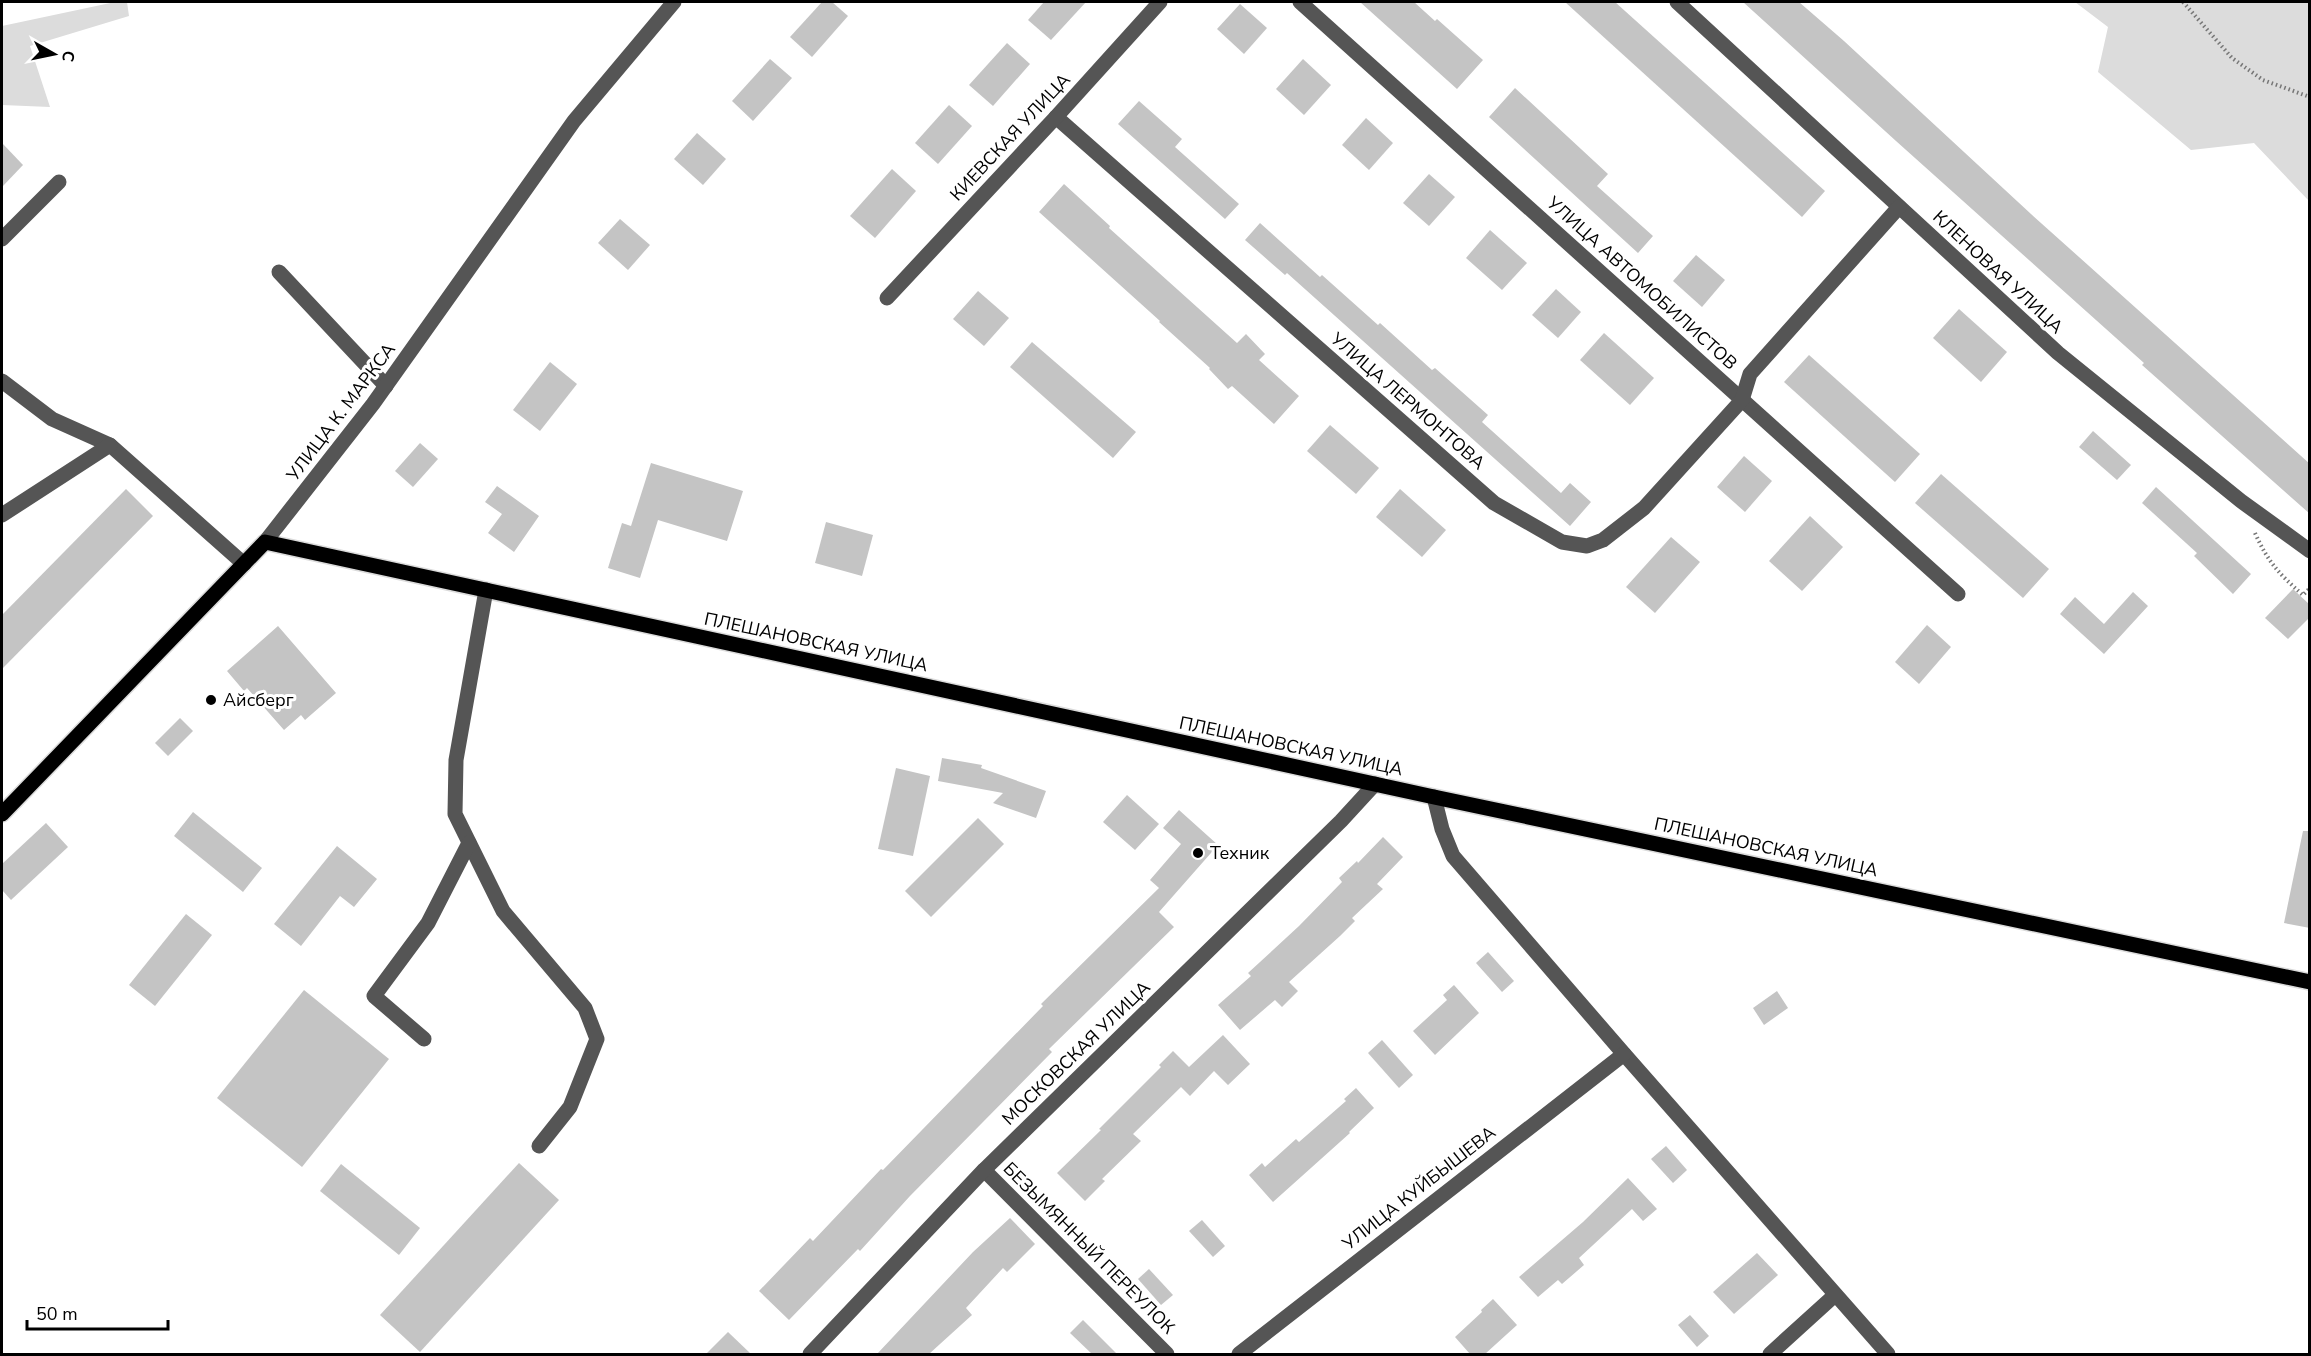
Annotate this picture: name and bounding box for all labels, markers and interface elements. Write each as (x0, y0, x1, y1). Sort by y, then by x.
north arrow (24, 24, 84, 84)
text: С (56, 49, 80, 63)
street label: КИЕВСКАЯ УЛИЦА (945, 68, 1075, 206)
street label: УЛИЦА АВТОМОБИЛИСТОВ (1541, 190, 1742, 375)
street label: КЛЕНОВАЯ УЛИЦА (1928, 205, 2068, 339)
street label: УЛИЦА ЛЕРМОНТОВА (1325, 327, 1490, 475)
street label: УЛИЦА К. МАРКСА (281, 338, 401, 487)
street label: ПЛЕШАНОВСКАЯ УЛИЦА (702, 607, 930, 677)
place label: Айсберг (223, 688, 294, 712)
marker: Айсберг (204, 693, 218, 707)
street label: ПЛЕШАНОВСКАЯ УЛИЦА (1177, 711, 1405, 781)
street label: ПЛЕШАНОВСКАЯ УЛИЦА (1652, 812, 1880, 882)
place label: Техник (1210, 841, 1270, 865)
marker: Техник (1191, 846, 1205, 860)
street label: МОСКОВСКАЯ УЛИЦА (997, 976, 1155, 1130)
street label: УЛИЦА КУЙБЫШЕВА (1337, 1121, 1501, 1256)
street label: БЕЗЫМЯННЫЙ ПЕРЕУЛОК (998, 1157, 1180, 1339)
scale bar (27, 1293, 168, 1331)
text: 50 m (36, 1302, 78, 1326)

